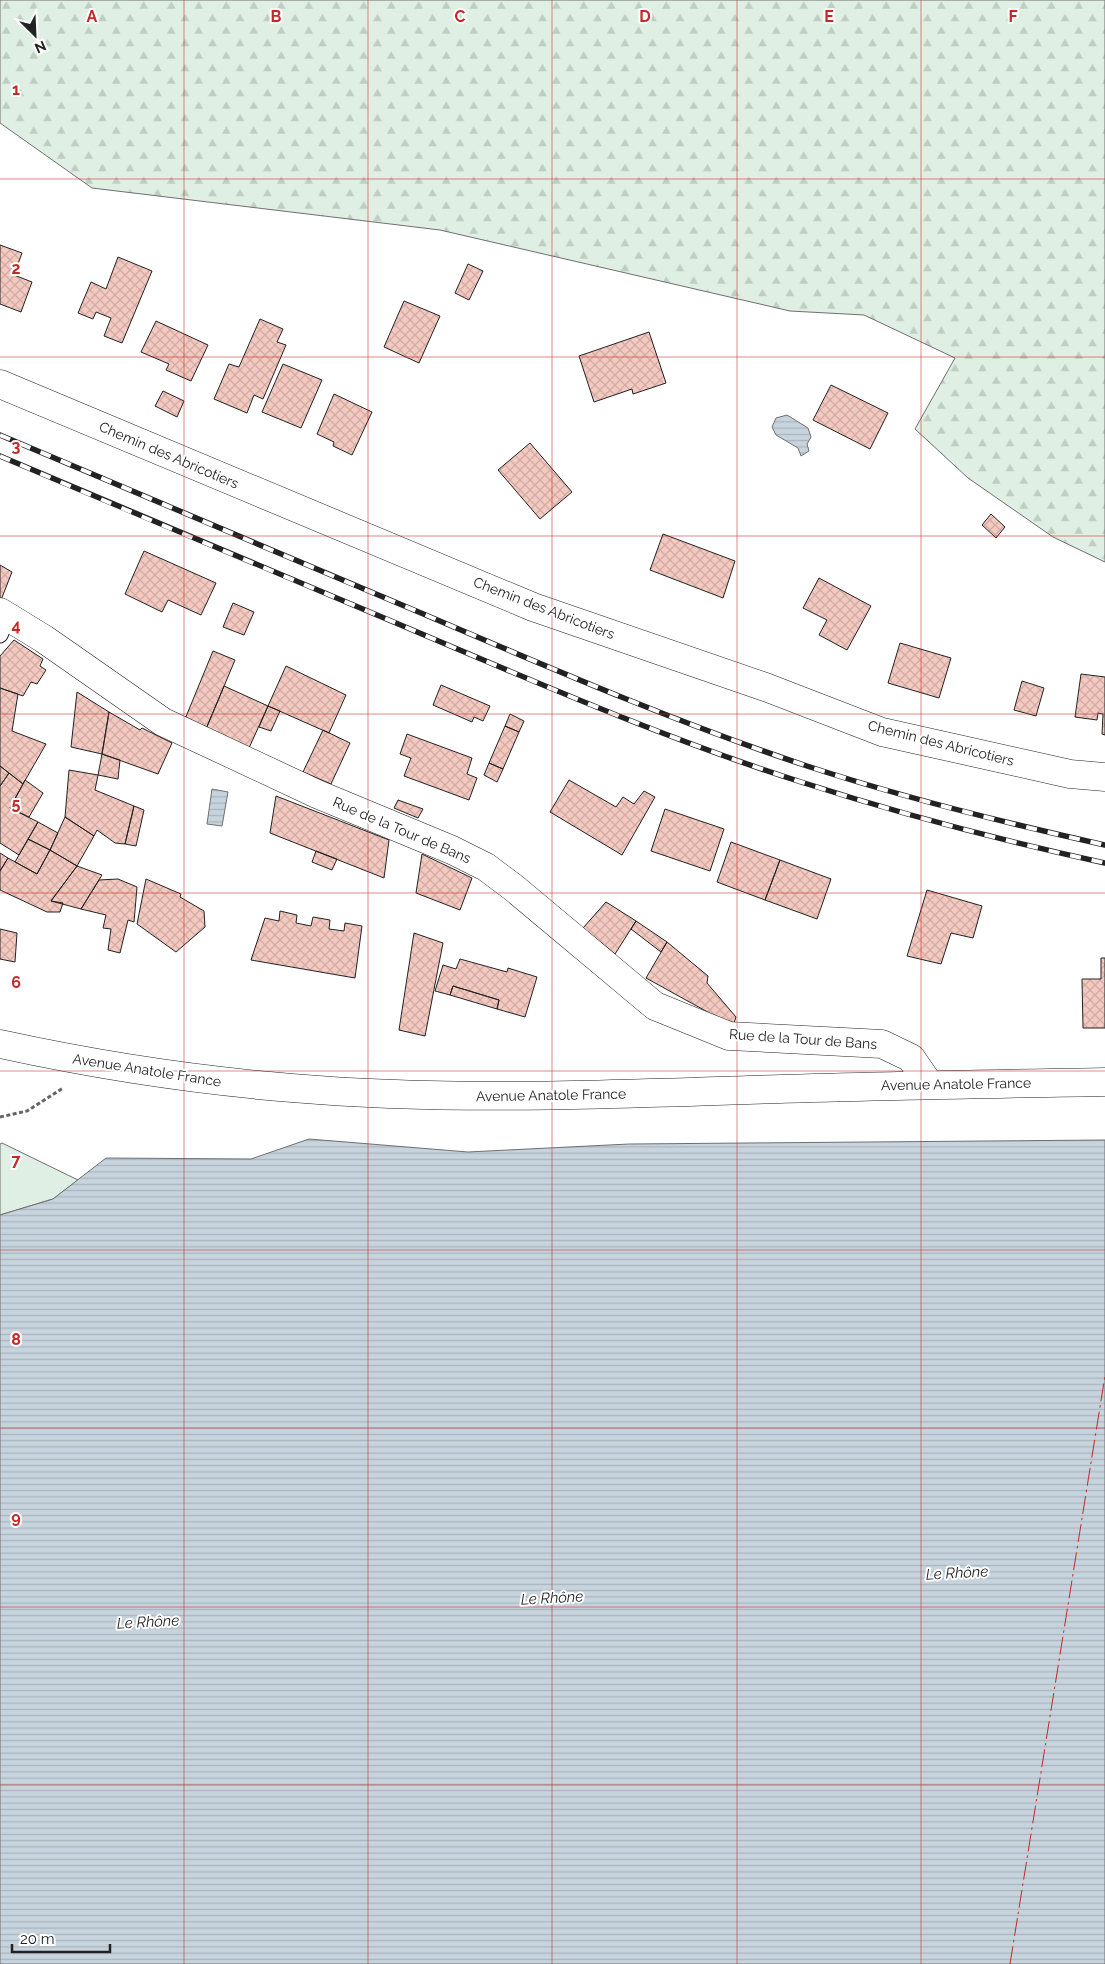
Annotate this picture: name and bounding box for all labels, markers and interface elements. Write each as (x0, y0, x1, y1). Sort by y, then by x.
text: A (87, 7, 98, 26)
text: B (271, 7, 282, 26)
text: C (455, 7, 466, 26)
text: D (639, 7, 651, 26)
text: E (824, 7, 834, 26)
text: F (1008, 7, 1018, 26)
north arrow (10, 10, 60, 60)
text: N (32, 37, 48, 56)
text: 1 (12, 80, 20, 99)
text: 2 (11, 259, 21, 278)
street label: Chemin des Abricotiers (97, 418, 241, 492)
text: 3 (12, 437, 21, 456)
street label: Chemin des Abricotiers (471, 574, 617, 642)
text: 4 (11, 616, 21, 635)
street label: Chemin des Abricotiers (866, 717, 1016, 769)
text: 5 (12, 794, 21, 813)
street label: Rue de la Tour de Bans (331, 794, 474, 866)
text: 6 (11, 973, 21, 992)
street label: Rue de la Tour de Bans (728, 1026, 878, 1052)
street label: Avenue Anatole France (72, 1050, 222, 1090)
street label: Avenue Anatole France (881, 1075, 1031, 1093)
street label: Avenue Anatole France (476, 1086, 626, 1104)
text: 7 (12, 1151, 21, 1170)
text: 8 (11, 1330, 21, 1349)
text: 9 (11, 1508, 21, 1527)
water label: Le Rhône (925, 1562, 989, 1584)
water label: Le Rhône (520, 1587, 584, 1609)
water label: Le Rhône (116, 1611, 180, 1633)
scale bar (12, 1922, 110, 1954)
text: 20 m (20, 1930, 55, 1948)

